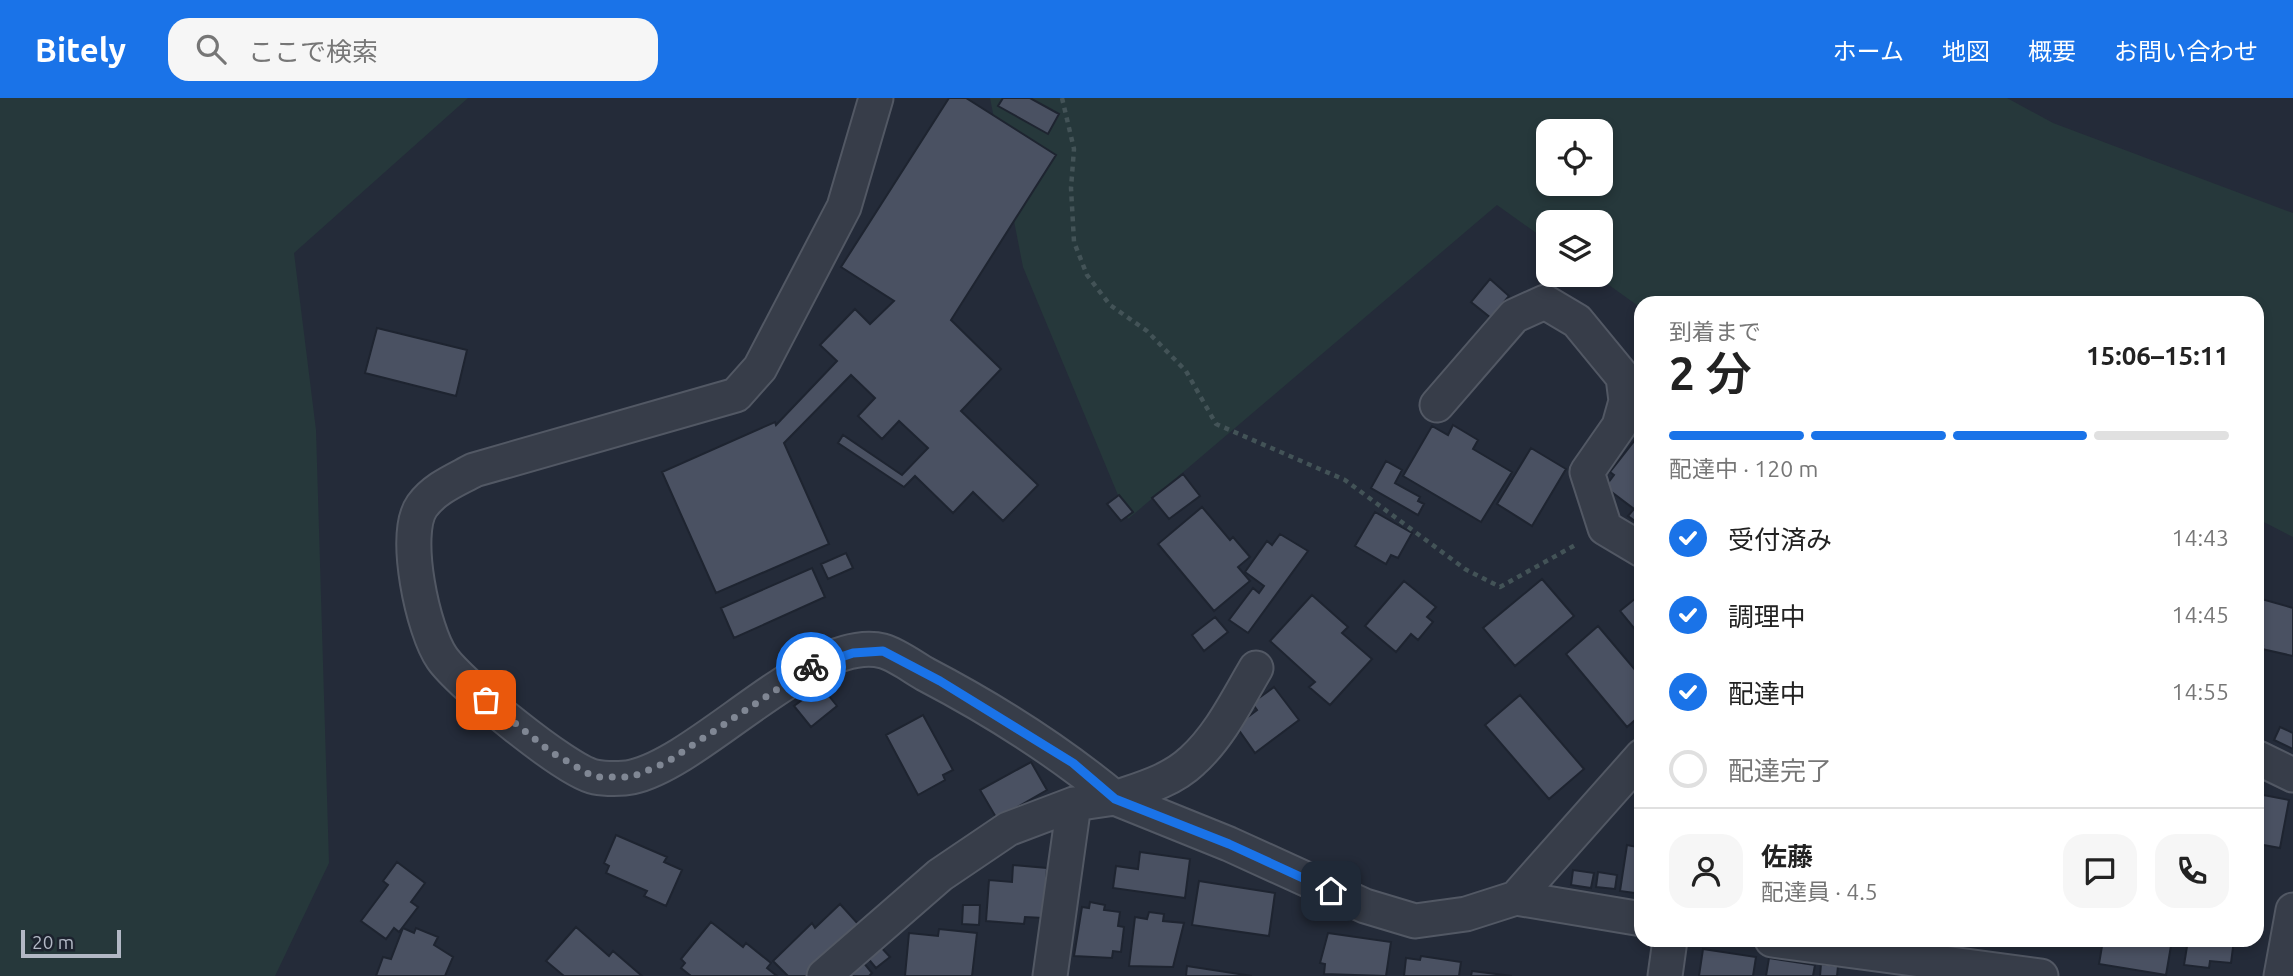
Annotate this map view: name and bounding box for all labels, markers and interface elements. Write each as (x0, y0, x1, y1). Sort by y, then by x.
search box (168, 18, 658, 81)
icon: search (192, 30, 230, 68)
text: Bitely (35, 31, 126, 68)
text: ここで検索 (248, 37, 378, 66)
text: ホーム (1833, 38, 1904, 65)
text: 地図 (1942, 38, 1990, 65)
text: 概要 (2028, 38, 2076, 65)
text: お問い合わせ (2114, 38, 2258, 65)
map controls (1536, 119, 1613, 287)
button: locate (1536, 119, 1613, 196)
button: layers (1536, 210, 1613, 287)
text: 到着まで (1669, 319, 1761, 344)
text: 15:06–15:11 (2086, 341, 2229, 370)
text: 2 分 (1669, 347, 1752, 399)
text: 配達中 · 120 m (1669, 456, 1818, 481)
icon: check (1669, 519, 1707, 557)
text: 受付済み (1728, 525, 1832, 554)
text: 14:43 (2171, 525, 2229, 550)
icon: check (1669, 596, 1707, 634)
text: 調理中 (1728, 602, 1806, 631)
text: 14:45 (2171, 602, 2229, 627)
courier (776, 632, 846, 702)
icon: bike (792, 648, 830, 686)
pin (456, 670, 516, 730)
icon: check (1669, 673, 1707, 711)
text: 配達中 (1728, 679, 1806, 708)
text: 14:55 (2171, 679, 2229, 704)
icon: bag (467, 681, 505, 719)
text: 配達完了 (1728, 756, 1832, 785)
button: person (1669, 834, 1743, 908)
button: chat (2063, 834, 2137, 908)
button: phone (2155, 834, 2229, 908)
text: 佐藤 (1761, 842, 1813, 871)
pin (1301, 861, 1361, 921)
icon: home (1312, 872, 1350, 910)
text: 配達員 · 4.5 (1761, 879, 1878, 904)
scale bar (21, 927, 121, 959)
text: 20 m (32, 931, 74, 953)

